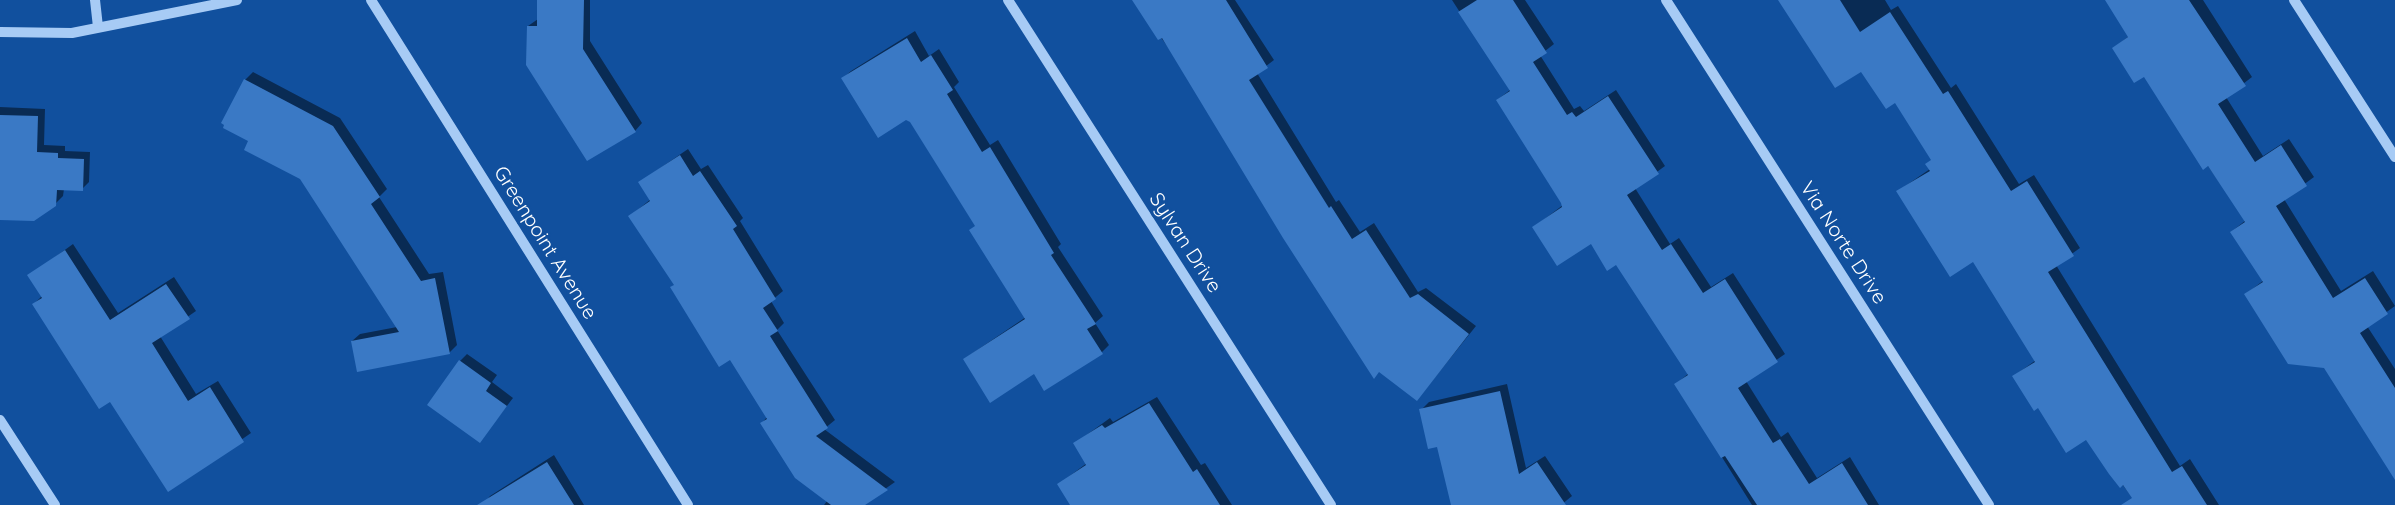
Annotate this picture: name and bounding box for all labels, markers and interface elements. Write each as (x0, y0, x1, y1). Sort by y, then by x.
street label: Greenpoint Avenue (488, 162, 602, 324)
street label: Via Norte Drive (1795, 177, 1891, 309)
street label: Sylvan Drive (1144, 188, 1226, 298)

